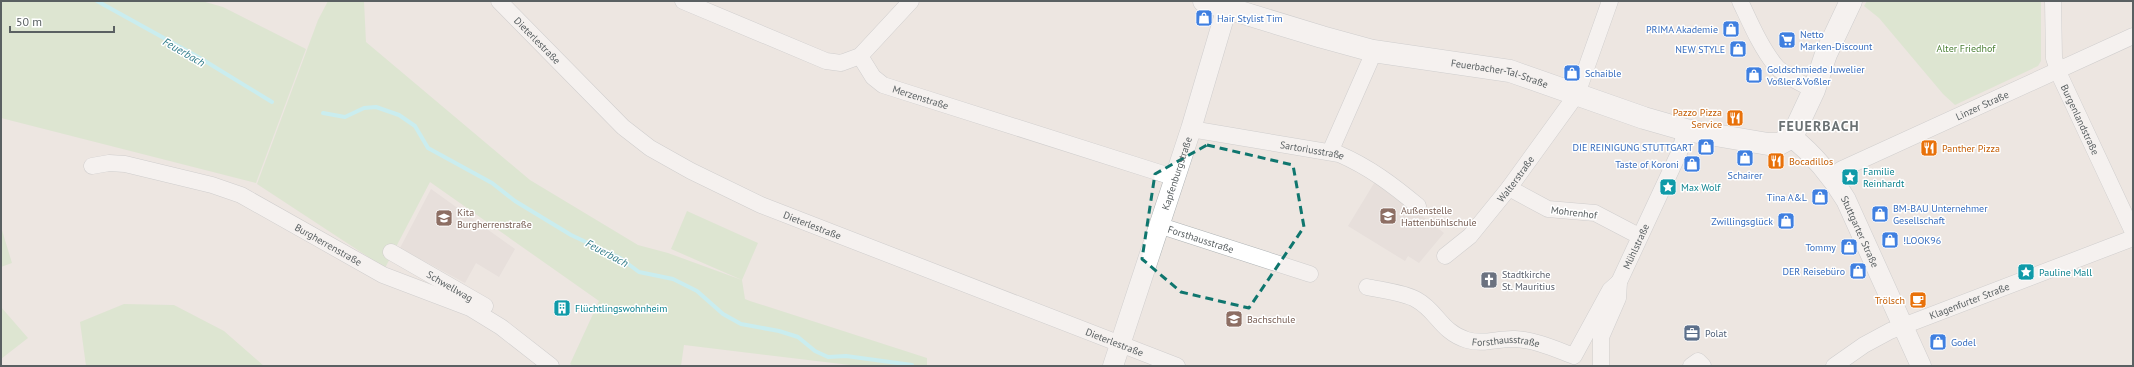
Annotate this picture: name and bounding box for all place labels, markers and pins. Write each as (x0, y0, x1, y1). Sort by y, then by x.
shop icon: Hair Stylist Tim (1194, 8, 1214, 28)
place label: Hair Stylist Tim (1217, 12, 1283, 25)
shop icon: PRIMA Akademie (1721, 19, 1741, 39)
place label: PRIMA Akademie (1646, 23, 1718, 36)
place label: Netto Marken-Discount (1800, 28, 1873, 53)
supermarket icon: Netto Marken-Discount (1777, 30, 1797, 50)
shop icon: NEW STYLE (1728, 39, 1748, 59)
place label: NEW STYLE (1675, 43, 1725, 56)
shop icon: Schaible (1562, 63, 1582, 83)
place label: Goldschmiede Juwelier Voßler&Voßler (1766, 63, 1865, 88)
shop icon: Goldschmiede Juwelier Voßler&Voßler (1744, 65, 1764, 85)
place label: Schaible (1585, 67, 1621, 80)
place label: Pazzo Pizza Service (1673, 106, 1722, 131)
restaurant icon: Pazzo Pizza Service (1725, 108, 1745, 128)
shop icon: DIE REINIGUNG STUTTGART (1696, 137, 1716, 157)
restaurant icon: Panther Pizza (1919, 138, 1939, 158)
place label: DIE REINIGUNG STUTTGART (1572, 141, 1693, 154)
place label: Panther Pizza (1942, 142, 2000, 155)
shop icon: Schairer (1735, 148, 1755, 168)
restaurant icon: Bocadillos (1766, 151, 1786, 171)
shop icon: Taste of Koroni (1682, 154, 1702, 174)
place label: Bocadillos (1789, 155, 1833, 168)
place label: Taste of Koroni (1615, 158, 1679, 171)
place label: Familie Reinhardt (1863, 165, 1905, 190)
place icon: Familie Reinhardt (1840, 167, 1860, 187)
place label: Schairer (1728, 169, 1763, 182)
place icon: Max Wolf (1658, 177, 1678, 197)
place label: Max Wolf (1681, 181, 1721, 194)
shop icon: Tina A&L (1810, 187, 1830, 207)
place label: Tina A&L (1767, 191, 1807, 204)
place label: BM-BAU Unternehmer Gesellschaft (1893, 202, 1988, 227)
place label: Außenstelle Hattenbühlschule (1401, 204, 1477, 229)
shop icon: BM-BAU Unternehmer Gesellschaft (1870, 204, 1890, 224)
place label: Kita Burgherrenstraße (457, 206, 532, 231)
school or university icon: Außenstelle Hattenbühlschule (1378, 206, 1398, 226)
school or university icon: Kita Burgherrenstraße (434, 208, 454, 228)
shop icon: Zwillingsglück (1776, 211, 1796, 231)
place label: Zwillingsglück (1711, 215, 1773, 228)
shop icon: !LOOK96 (1880, 230, 1900, 250)
place label: !LOOK96 (1903, 234, 1941, 247)
shop icon: Tommy (1839, 237, 1859, 257)
place label: Tommy (1805, 241, 1836, 254)
shop icon: DER Reisebüro (1848, 261, 1868, 281)
place icon: Pauline Mall (2016, 262, 2036, 282)
place label: DER Reisebüro (1782, 265, 1845, 278)
place label: Pauline Mall (2039, 266, 2092, 279)
place label: Stadtkirche St. Mauritius (1502, 268, 1555, 293)
church icon: Stadtkirche St. Mauritius (1479, 270, 1499, 290)
cafe icon: Trölsch (1908, 290, 1928, 310)
place label: Trölsch (1875, 294, 1905, 307)
building icon: Flüchtlingswohnheim (552, 298, 572, 318)
place label: Flüchtlingswohnheim (575, 302, 667, 315)
school or university icon: Bachschule (1224, 309, 1244, 329)
place label: Bachschule (1247, 313, 1295, 326)
office icon: Polat (1682, 323, 1702, 343)
place label: Polat (1705, 327, 1727, 340)
shop icon: Godel (1928, 332, 1948, 352)
place label: Godel (1951, 336, 1976, 349)

